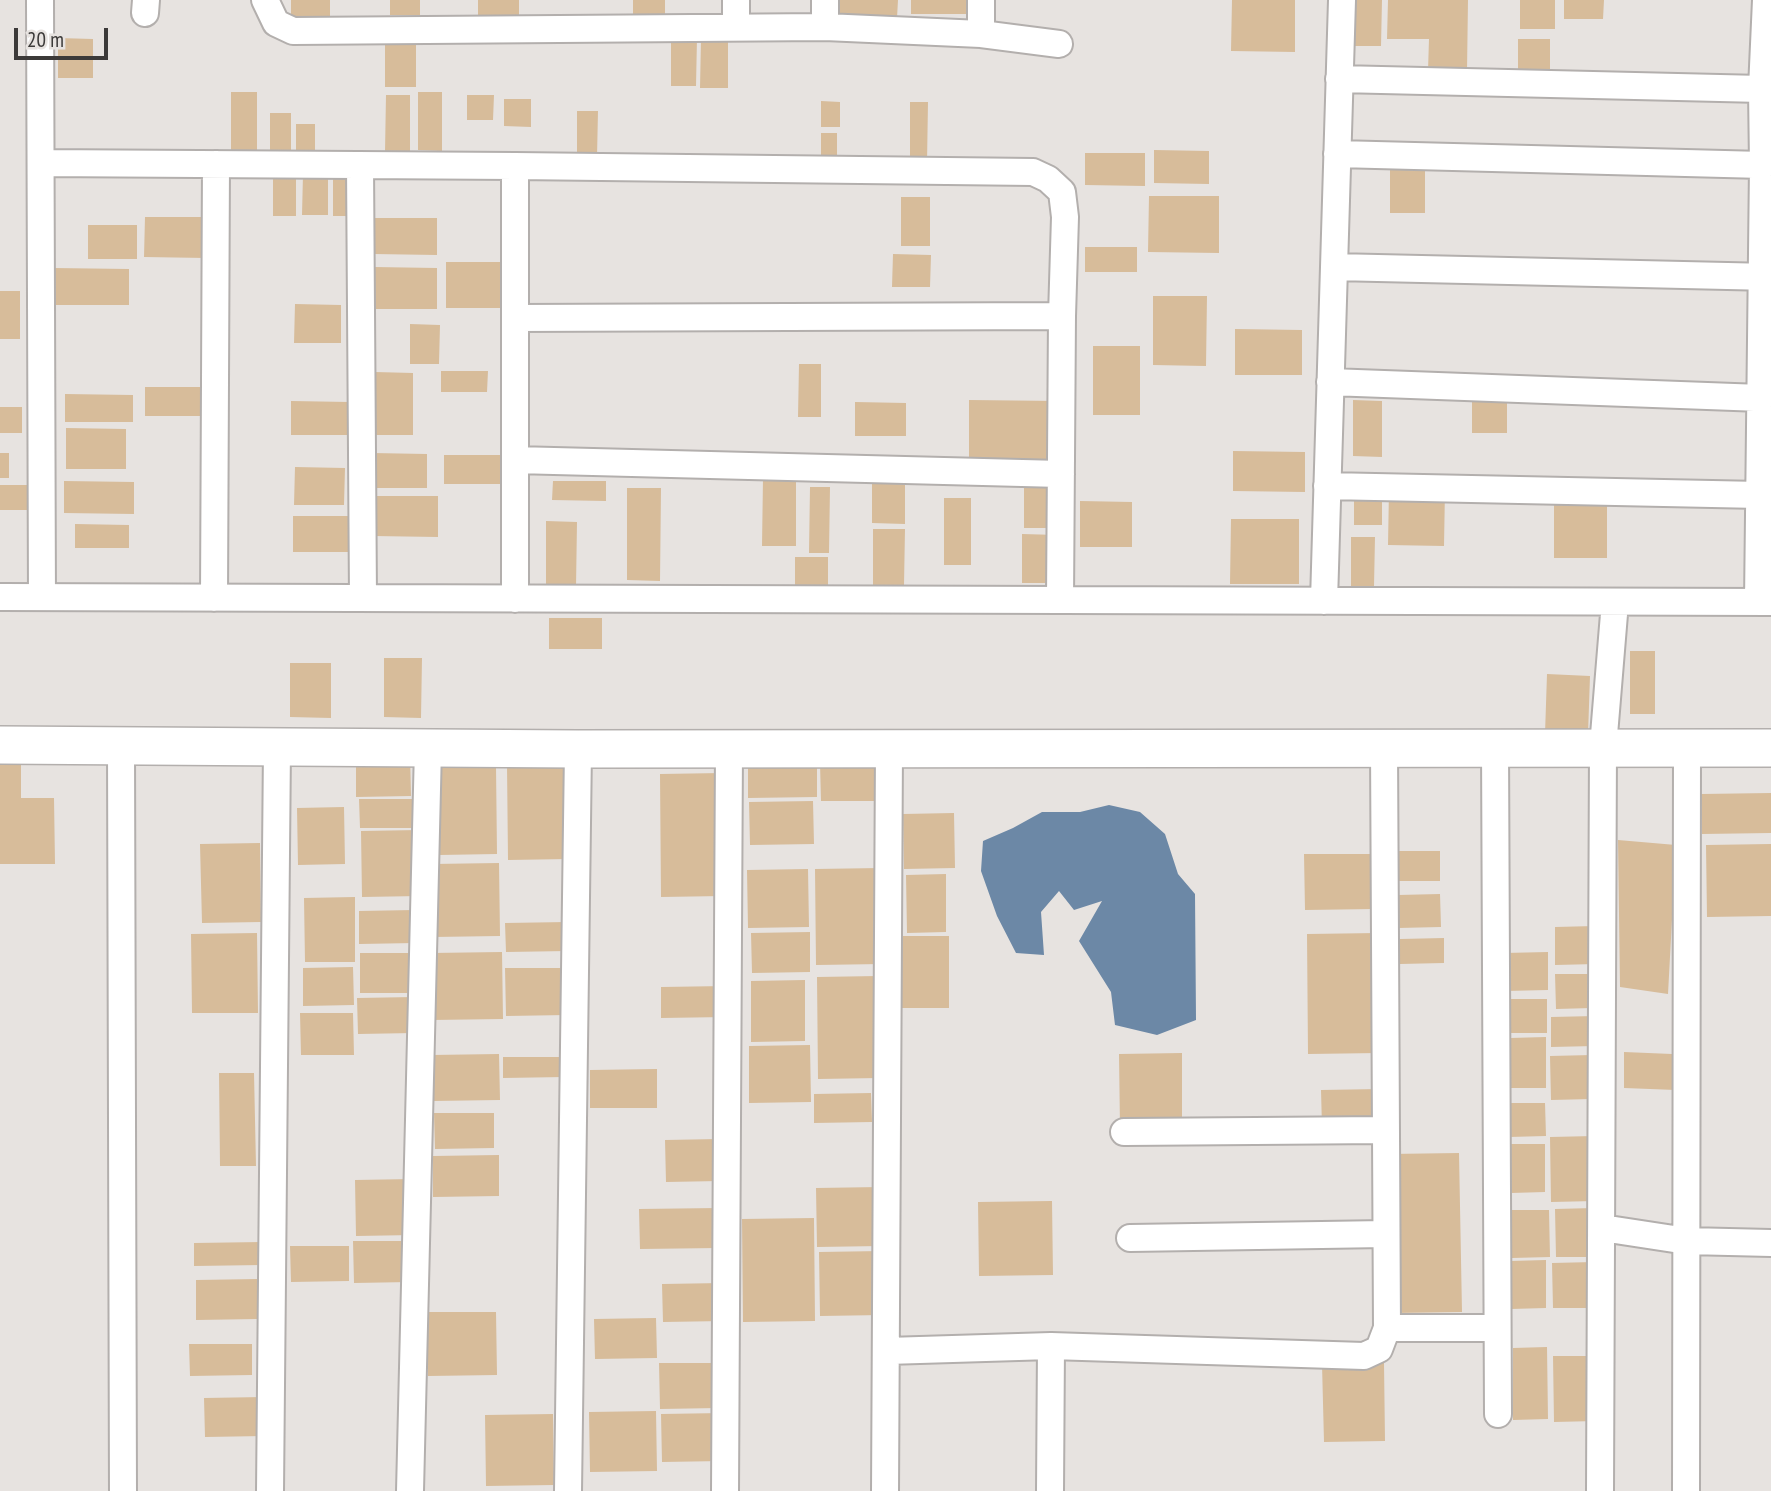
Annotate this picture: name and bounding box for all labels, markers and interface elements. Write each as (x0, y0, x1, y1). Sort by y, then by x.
scale bar (18, 14, 112, 58)
text: 20 m (27, 26, 64, 53)

